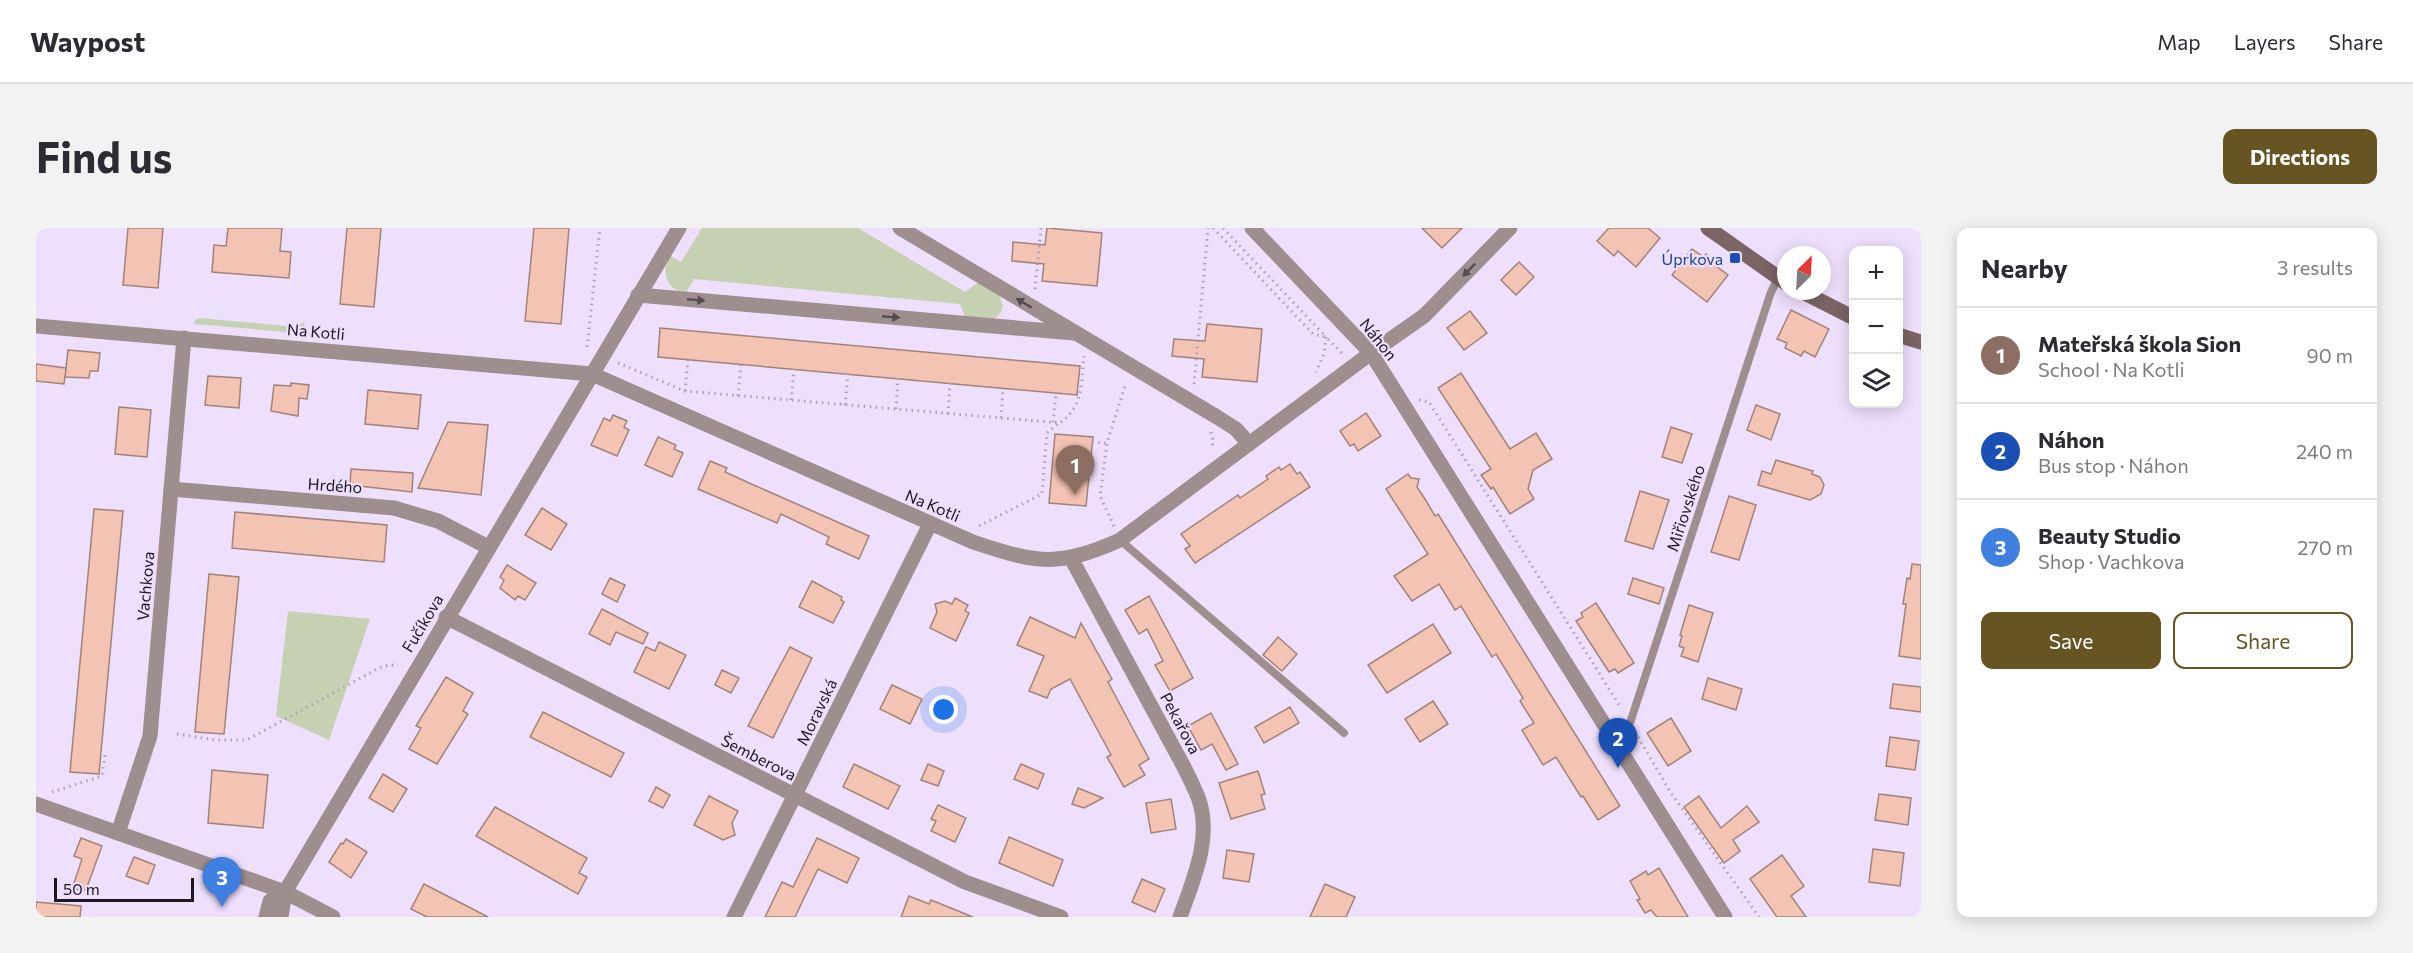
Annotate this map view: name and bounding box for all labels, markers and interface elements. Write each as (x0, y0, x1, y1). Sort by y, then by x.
text: Waypost (30, 24, 145, 58)
text: Map (2157, 29, 2201, 54)
text: Layers (2234, 29, 2296, 54)
text: Share (2329, 29, 2383, 54)
button: Directions (2223, 129, 2377, 184)
text: Find us (36, 130, 172, 182)
north arrow (1777, 246, 1831, 300)
map controls (1849, 246, 1903, 408)
button: + (1849, 246, 1903, 300)
place label: Úprkova (1661, 249, 1723, 268)
marker: Úprkova (1728, 251, 1742, 265)
text: Nearby (1981, 252, 2068, 283)
text: 3 results (2277, 255, 2353, 279)
one-way arrow (1463, 262, 1477, 276)
one-way arrow (687, 295, 706, 305)
one-way arrow (1016, 298, 1032, 309)
button: − (1849, 300, 1903, 354)
one-way arrow (881, 312, 900, 322)
street label: Náhon (1356, 314, 1402, 364)
street label: Na Kotli (286, 319, 346, 343)
text: Mateřská škola Sion (2038, 330, 2241, 357)
text: 1 (1996, 343, 2005, 367)
text: 90 m (2307, 343, 2353, 367)
button: layers (1849, 354, 1903, 408)
text: School · Na Kotli (2038, 357, 2185, 381)
text: Náhon (2038, 426, 2105, 453)
text: 2 (1995, 439, 2006, 463)
text: 240 m (2296, 439, 2353, 463)
pin: 1 (1056, 446, 1094, 495)
text: Bus stop · Náhon (2038, 453, 2189, 477)
street label: Miřiovského (1662, 462, 1708, 554)
street label: Hrdého (307, 474, 363, 496)
street label: Na Kotli (903, 485, 963, 525)
text: Beauty Studio (2038, 522, 2181, 549)
text: 3 (1995, 535, 2006, 559)
text: 270 m (2297, 535, 2353, 559)
text: Shop · Vachkova (2038, 549, 2184, 573)
street label: Vachkova (133, 551, 157, 621)
street label: Fučíkova (397, 591, 447, 655)
button: Save (1981, 612, 2161, 669)
button: Share (2173, 612, 2353, 669)
street label: Moravská (792, 676, 840, 748)
street label: Pekařova (1157, 689, 1205, 757)
your location (929, 695, 958, 724)
pin: 2 (1598, 718, 1638, 768)
street label: Šemberova (718, 730, 800, 784)
pin: 3 (202, 858, 242, 907)
scale bar (54, 875, 194, 902)
text: 50 m (63, 879, 100, 898)

